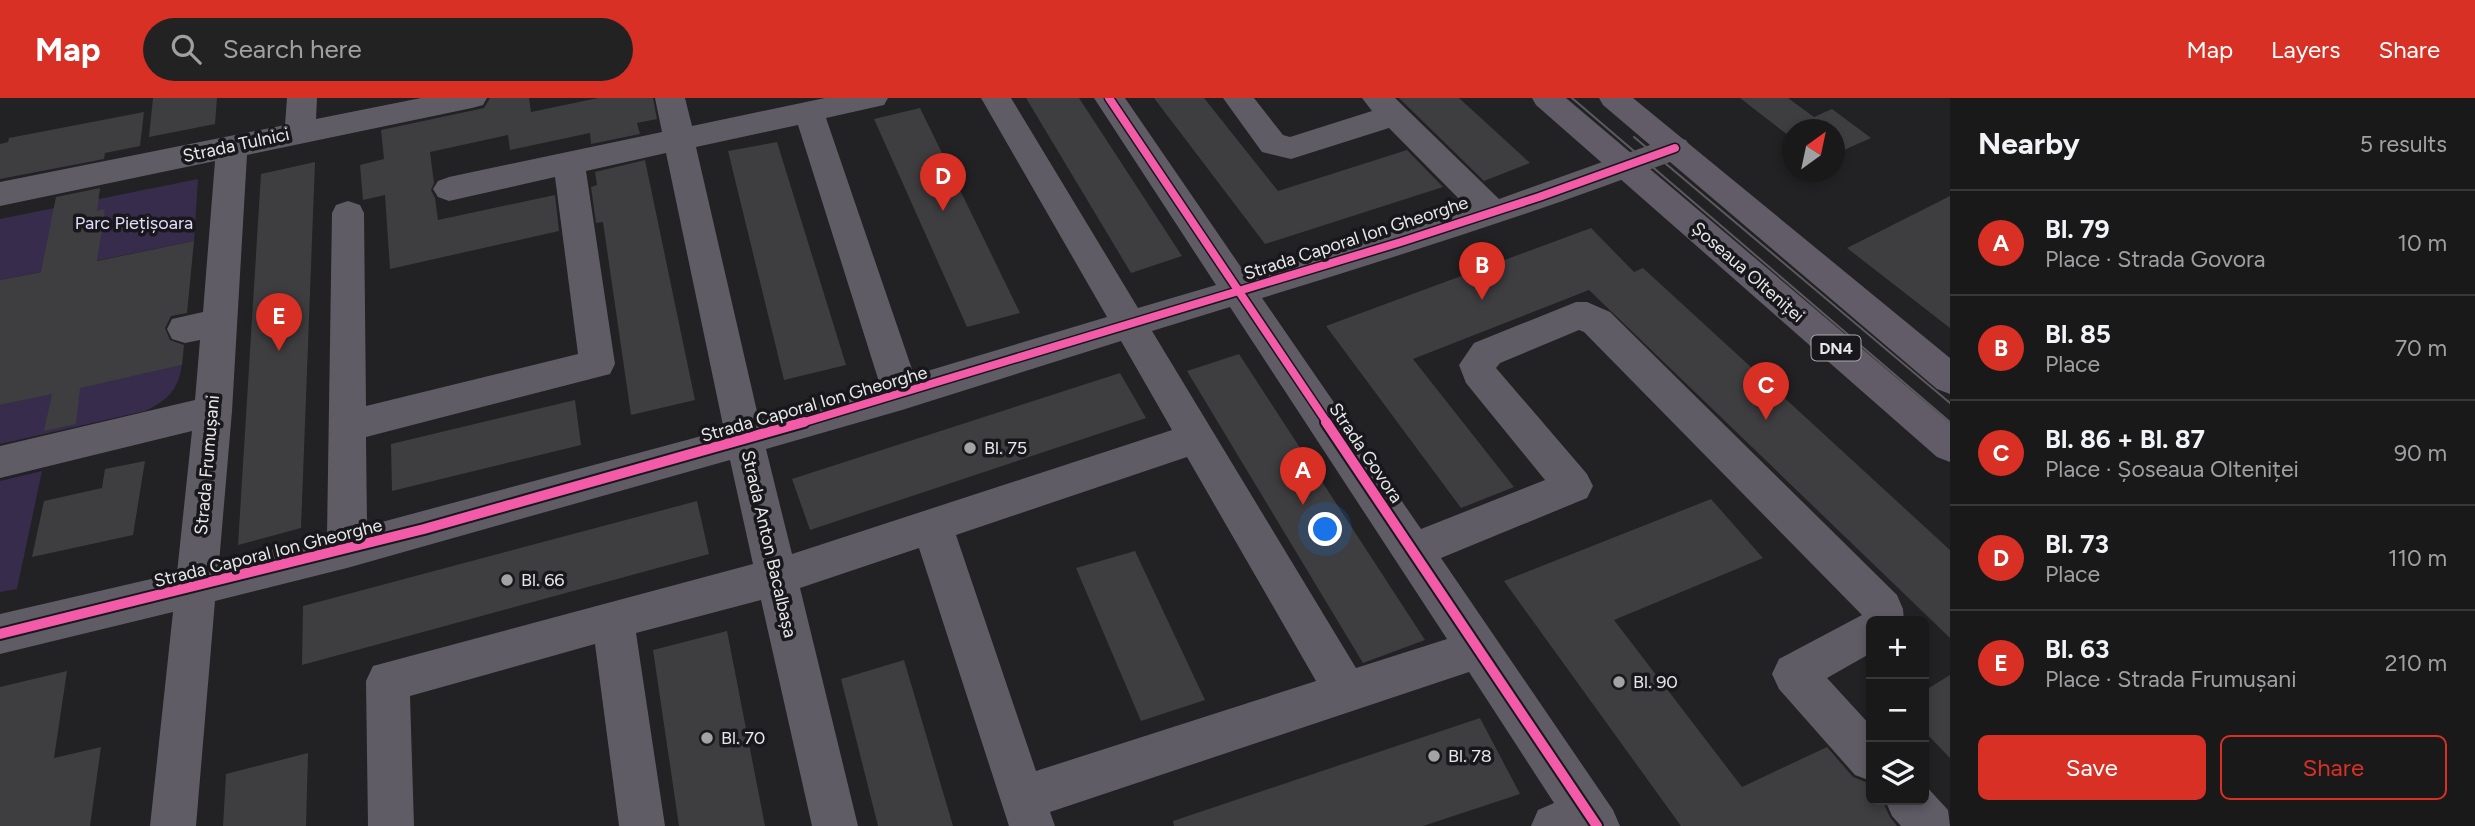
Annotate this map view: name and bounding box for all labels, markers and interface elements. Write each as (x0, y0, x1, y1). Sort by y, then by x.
search box (143, 18, 633, 81)
text: Map (35, 30, 101, 69)
icon: search (167, 30, 205, 68)
text: Search here (223, 33, 362, 65)
text: Map (2186, 35, 2233, 64)
text: Layers (2271, 35, 2340, 64)
text: Share (2378, 35, 2440, 64)
north arrow (1782, 119, 1845, 182)
street label: Strada Tulnici (181, 123, 291, 167)
text: Nearby (1978, 125, 2080, 162)
text: 5 results (2360, 130, 2447, 158)
pin: D (920, 153, 966, 211)
street label: Strada Caporal Ion Gheorghe (1241, 191, 1471, 285)
park label: Parc Piețișoara (75, 212, 193, 234)
text: Bl. 79 (2045, 213, 2109, 245)
street label: Șoseaua Olteniței (1687, 217, 1809, 327)
text: A (1993, 229, 2009, 257)
text: 10 m (2398, 229, 2447, 257)
pin: B (1459, 242, 1505, 300)
text: Place · Strada Govora (2045, 245, 2266, 273)
pin: E (256, 293, 302, 351)
text: Bl. 85 (2045, 318, 2111, 350)
text: B (1994, 334, 2008, 362)
text: 70 m (2395, 334, 2447, 362)
road number: DN4 (1812, 336, 1860, 360)
text: Place (2045, 350, 2100, 378)
street label: Strada Caporal Ion Gheorghe (698, 361, 930, 447)
pin: C (1743, 362, 1789, 420)
street label: Strada Frumușani (190, 394, 224, 536)
street label: Strada Govora (1324, 399, 1408, 507)
text: Bl. 86 + Bl. 87 (2045, 423, 2205, 455)
place label: Bl. 75 (984, 437, 1027, 459)
text: C (1993, 439, 2009, 467)
text: 90 m (2394, 439, 2447, 467)
marker: Bl. 75 (962, 440, 978, 456)
pin: A (1280, 447, 1326, 505)
street label: Strada Anton Bacalbașa (737, 448, 801, 640)
text: Place · Șoseaua Olteniței (2045, 455, 2299, 483)
your location (1308, 512, 1342, 546)
street label: Strada Caporal Ion Gheorghe (152, 514, 385, 592)
text: Bl. 73 (2045, 528, 2109, 560)
text: D (1993, 544, 2009, 572)
text: 110 m (2388, 544, 2447, 572)
text: Place (2045, 560, 2100, 588)
place label: Bl. 66 (521, 569, 565, 591)
marker: Bl. 66 (499, 572, 515, 588)
map controls (1866, 616, 1929, 805)
button: + (1866, 616, 1929, 679)
text: Bl. 63 (2045, 633, 2109, 665)
text: E (1994, 649, 2008, 677)
text: 210 m (2385, 649, 2447, 677)
text: Place · Strada Frumușani (2045, 665, 2297, 693)
place label: Bl. 90 (1633, 671, 1678, 693)
marker: Bl. 90 (1611, 674, 1627, 690)
button: − (1866, 679, 1929, 742)
place label: Bl. 70 (721, 727, 765, 749)
marker: Bl. 70 (699, 730, 715, 746)
button: Save (1978, 735, 2206, 800)
button: Share (2220, 735, 2447, 800)
button: layers (1866, 742, 1929, 805)
place label: Bl. 78 (1448, 745, 1492, 767)
marker: Bl. 78 (1426, 748, 1442, 764)

